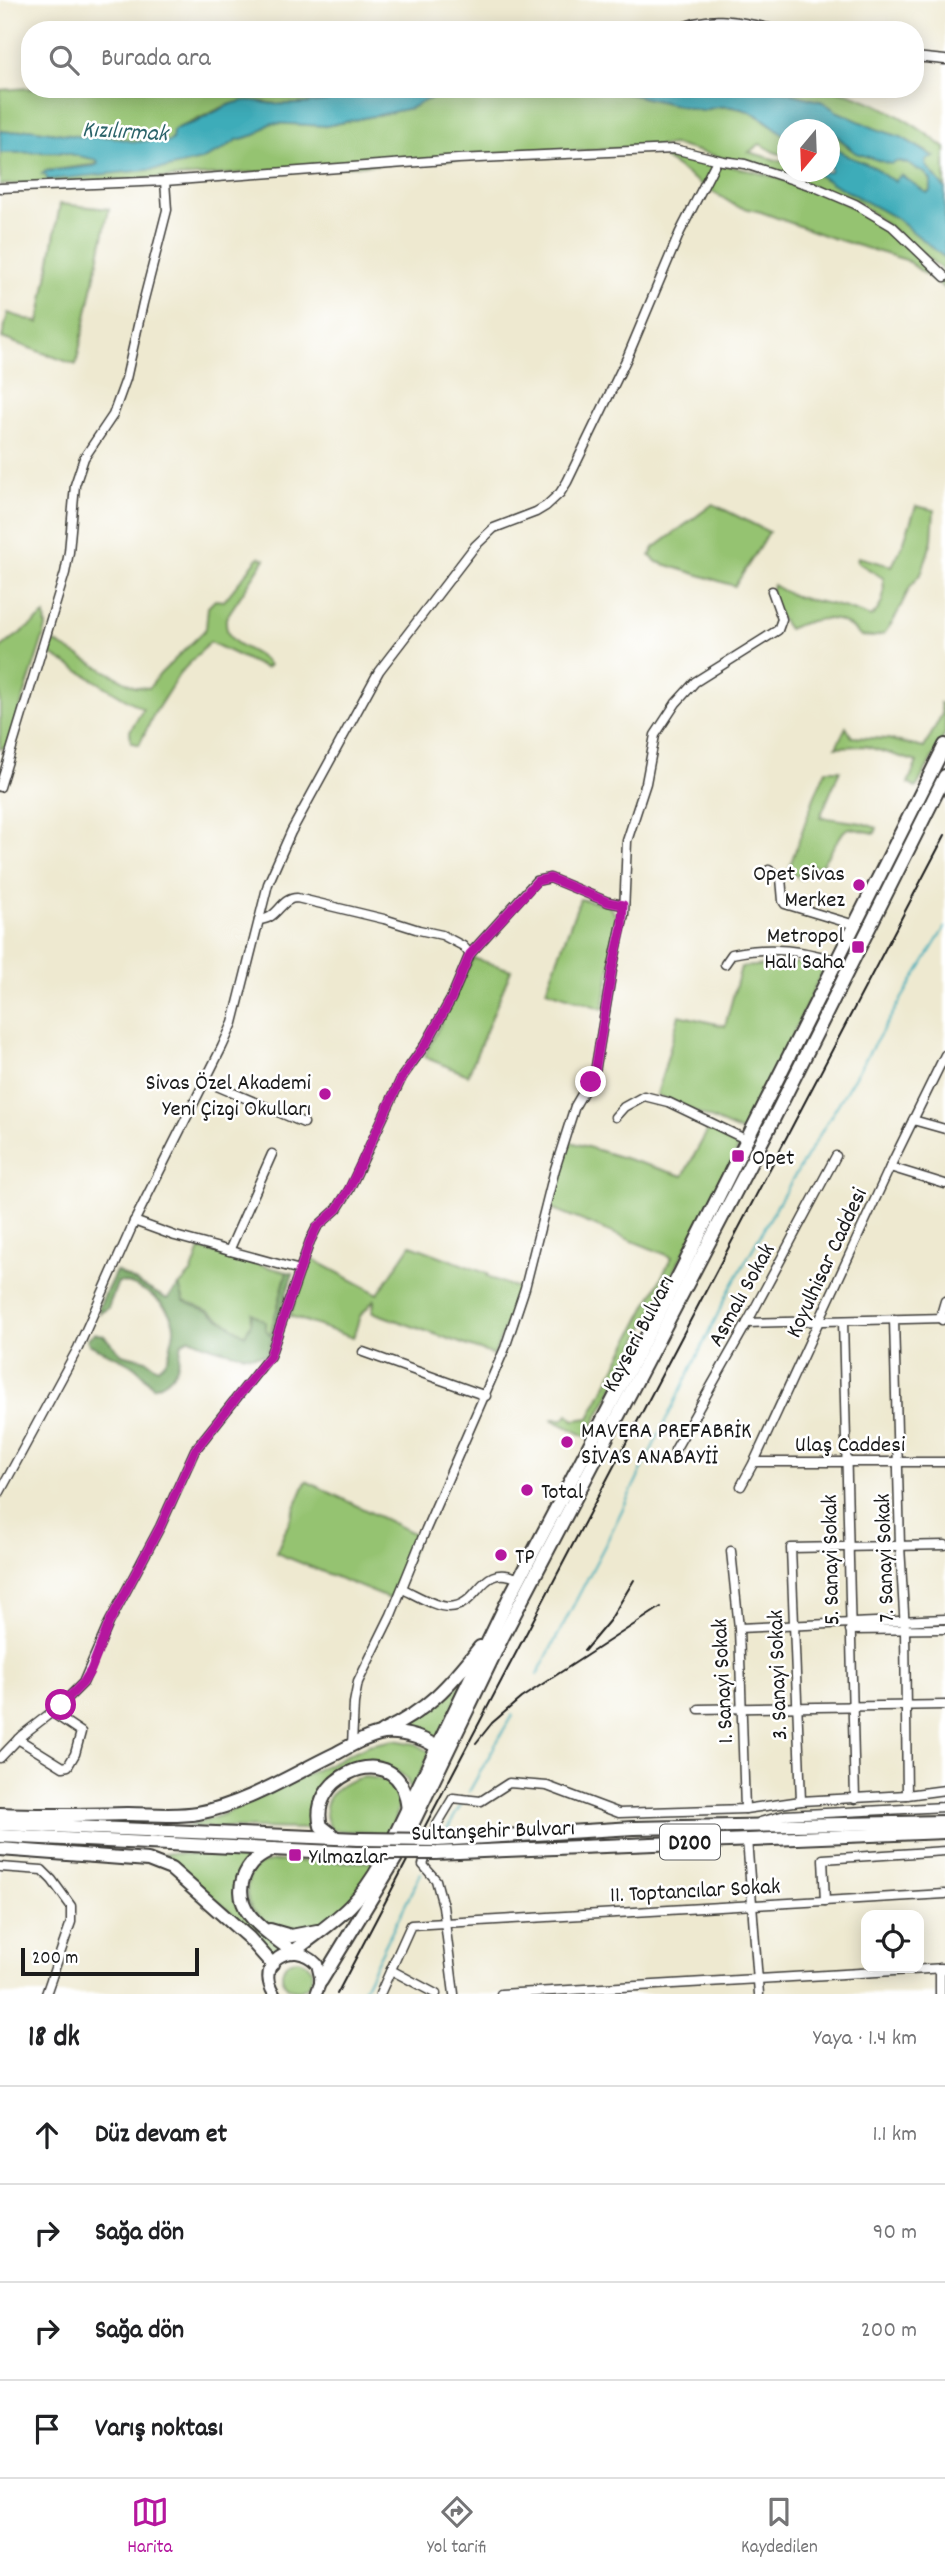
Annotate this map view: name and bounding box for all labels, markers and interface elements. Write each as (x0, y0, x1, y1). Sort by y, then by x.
search box (21, 21, 924, 98)
icon: search (45, 41, 83, 79)
text: Burada ara (101, 41, 211, 78)
water label: Kızılırmak (81, 114, 171, 152)
north arrow (777, 119, 840, 182)
place label: Opet Sivas Merkez (753, 859, 845, 918)
marker: Opet Sivas Merkez (851, 877, 867, 893)
place label: Metropol Halı Saha (764, 921, 845, 980)
marker: Metropol Halı Saha (850, 939, 866, 955)
route end (575, 1066, 606, 1097)
place label: Sivas Özel Akademi Yeni Çizgi Okulları (146, 1068, 311, 1127)
marker: Sivas Özel Akademi Yeni Çizgi Okulları (317, 1086, 333, 1102)
place label: Opet (752, 1143, 794, 1176)
marker: Opet (730, 1148, 746, 1164)
street label: Koyulhisar Caddesi (779, 1183, 877, 1344)
street label: Asmalı Sokak (701, 1238, 785, 1353)
street label: Kayseri Bulvarı (595, 1270, 685, 1399)
place label: MAVERA PREFABRİK SİVAS ANABAYİİ (581, 1416, 752, 1475)
street label: Ulaş Caddesi (795, 1430, 905, 1463)
marker: MAVERA PREFABRİK SİVAS ANABAYİİ (559, 1434, 575, 1450)
place label: Total (541, 1477, 584, 1510)
marker: Total (519, 1482, 535, 1498)
street label: 7. Sanayi Sokak (868, 1493, 905, 1623)
street label: 5. Sanayi Sokak (815, 1494, 850, 1626)
place label: TP (515, 1542, 535, 1575)
marker: TP (493, 1547, 509, 1563)
street label: 3. Sanayi Sokak (761, 1609, 798, 1741)
street label: 1. Sanayi Sokak (705, 1617, 744, 1744)
route start (45, 1689, 76, 1720)
street label: Sultanşehir Bulvarı (411, 1813, 575, 1852)
road number: D200 (660, 1825, 720, 1860)
place label: Yılmazlar (309, 1842, 388, 1875)
marker: Yılmazlar (287, 1847, 303, 1863)
street label: 11. Toptancılar Sokak (609, 1872, 781, 1913)
map controls (861, 1910, 924, 1973)
button: locate (861, 1910, 924, 1973)
scale bar (21, 1945, 200, 1977)
text: 200 m (32, 1946, 78, 1973)
text: 18 dk (28, 2018, 80, 2061)
text: Yaya · 1.4 km (813, 2023, 917, 2056)
icon: ahead (28, 2116, 66, 2154)
text: Düz devam et (95, 2117, 227, 2154)
text: 1.1 km (873, 2119, 917, 2152)
icon: right (28, 2214, 66, 2252)
text: Sağa dön (95, 2215, 184, 2252)
text: 90 m (873, 2217, 917, 2250)
icon: right (28, 2312, 66, 2350)
text: Sağa dön (95, 2313, 184, 2350)
text: 200 m (861, 2315, 917, 2348)
icon: arrive (28, 2410, 66, 2448)
text: Varış noktası (95, 2411, 223, 2448)
tab: Harita (127, 2493, 172, 2562)
tab: Yol tarifi (427, 2493, 486, 2562)
tab: Kaydedilen (741, 2493, 818, 2562)

